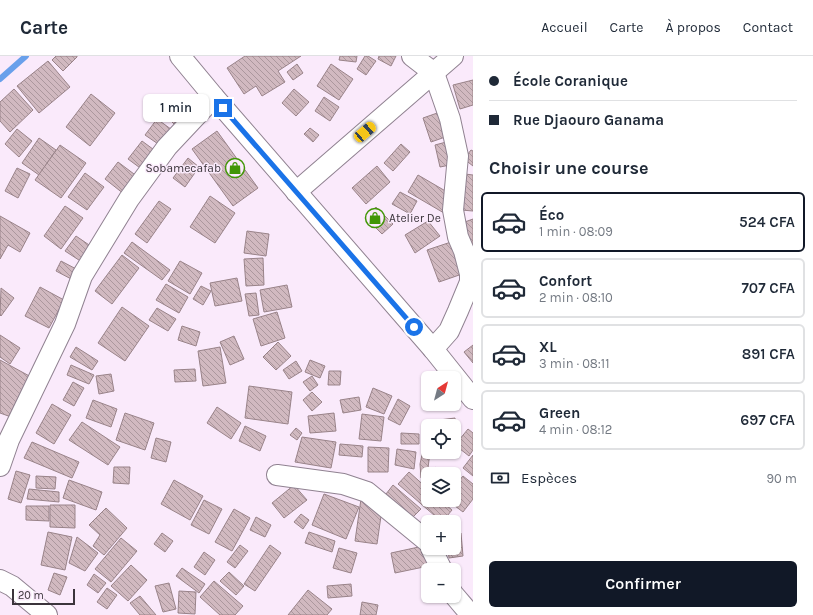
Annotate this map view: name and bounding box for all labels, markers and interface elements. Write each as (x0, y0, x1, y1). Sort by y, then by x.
text: Carte (20, 17, 68, 39)
text: Accueil (541, 19, 588, 36)
text: Carte (610, 19, 643, 36)
text: À propos (665, 19, 721, 36)
text: Contact (743, 19, 793, 36)
text: École Coranique (513, 72, 628, 90)
callout: 1 min (143, 94, 209, 122)
route end (214, 99, 232, 117)
text: 1 min (160, 100, 192, 115)
text: Rue Djaouro Ganama (513, 111, 664, 129)
car (352, 120, 378, 144)
shop icon: Sobamecafab (224, 157, 246, 179)
text: Choisir une course (489, 157, 648, 179)
place label: Sobamecafab (145, 161, 221, 175)
icon: car (491, 204, 527, 240)
text: Éco (539, 206, 564, 224)
shop icon: Atelier De (364, 207, 386, 229)
place label: Atelier De (389, 211, 441, 225)
text: 524 CFA (739, 213, 795, 231)
text: 1 min · 08:09 (539, 224, 613, 239)
icon: car (491, 270, 527, 306)
text: Confort (539, 272, 592, 290)
text: 707 CFA (741, 279, 795, 297)
text: 2 min · 08:10 (539, 290, 613, 305)
route start (405, 318, 423, 336)
icon: car (491, 336, 527, 372)
text: XL (539, 338, 557, 356)
text: 891 CFA (742, 345, 795, 363)
text: 3 min · 08:11 (539, 356, 609, 371)
north arrow (421, 371, 461, 411)
map controls (421, 371, 461, 603)
icon: car (491, 402, 527, 438)
text: Green (539, 404, 580, 422)
text: 697 CFA (740, 411, 795, 429)
button: locate (421, 419, 461, 459)
text: 4 min · 08:12 (539, 422, 612, 437)
button: layers (421, 467, 461, 507)
icon: cash (489, 467, 511, 489)
text: Espèces (521, 469, 577, 487)
text: 90 m (766, 471, 797, 486)
button: + (421, 515, 461, 555)
button: Confirmer (489, 561, 797, 607)
button: − (421, 563, 461, 603)
scale bar (12, 587, 75, 606)
text: 20 m (18, 589, 44, 602)

